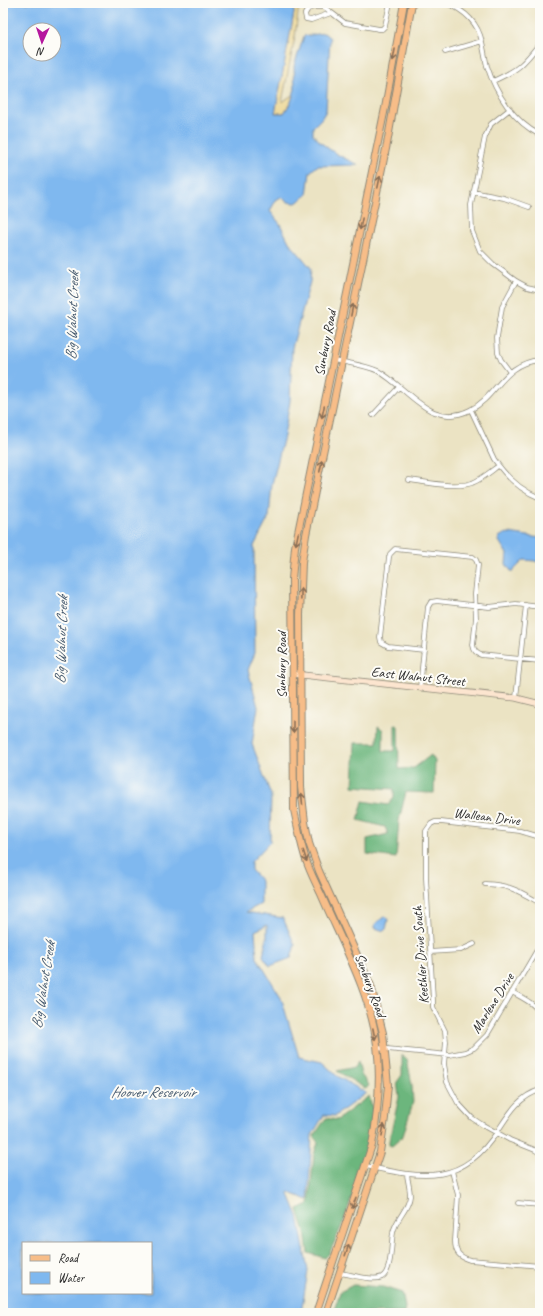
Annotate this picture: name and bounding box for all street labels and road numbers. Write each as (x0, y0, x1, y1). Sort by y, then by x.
street label: Sunbury Road (311, 306, 341, 377)
street label: Sunbury Road (273, 629, 290, 698)
street label: East Walnut Street (370, 663, 467, 690)
street label: Wallean Drive (453, 804, 522, 829)
street label: Keethler Drive South (409, 905, 432, 1004)
street label: Sunbury Road (351, 951, 391, 1022)
street label: Marlene Drive (467, 969, 518, 1036)

